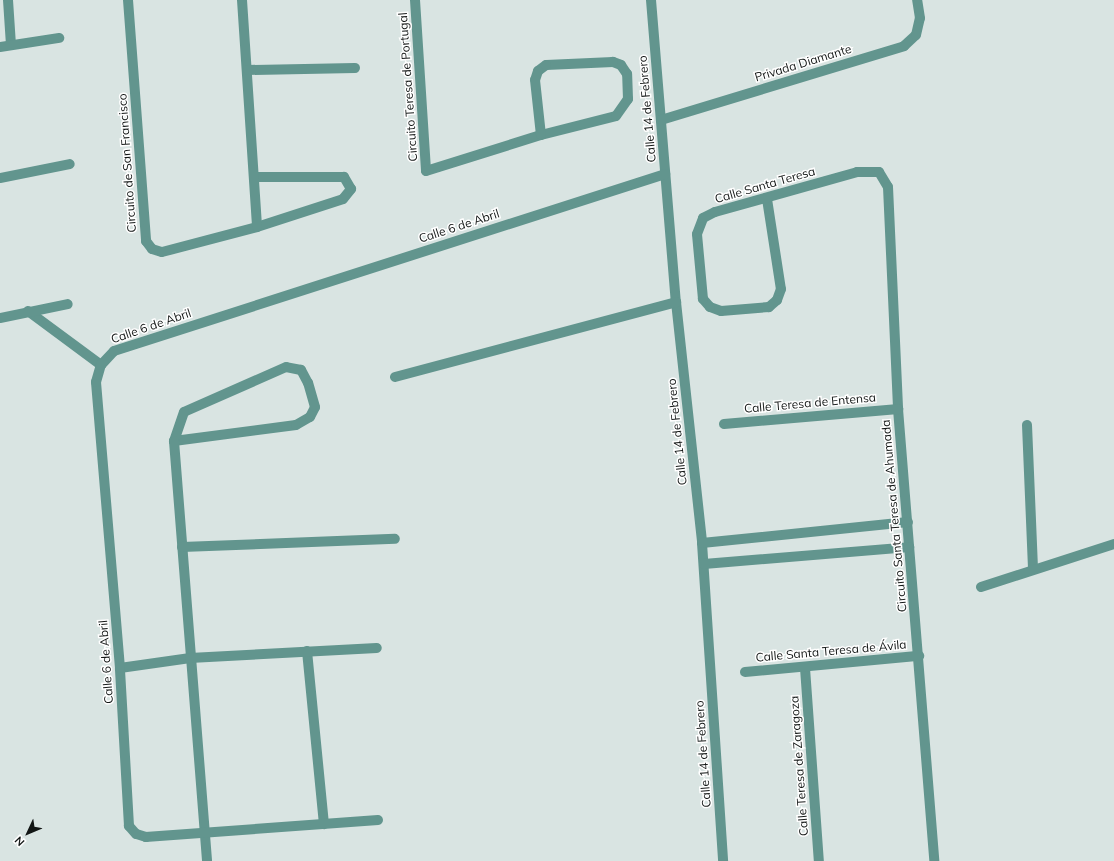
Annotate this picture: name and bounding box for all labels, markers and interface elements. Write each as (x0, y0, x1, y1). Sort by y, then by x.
street label: Circuito Teresa de Portugal (396, 12, 420, 162)
street label: Privada Diamante (753, 41, 853, 85)
street label: Calle 14 de Febrero (635, 55, 659, 163)
street label: Circuito de San Francisco (115, 93, 139, 233)
street label: Calle Santa Teresa (713, 164, 817, 206)
street label: Calle 6 de Abril (417, 206, 501, 246)
street label: Calle 6 de Abril (109, 306, 193, 346)
street label: Calle 14 de Febrero (664, 378, 690, 486)
street label: Calle Teresa de Entensa (743, 390, 877, 416)
street label: Circuito Santa Teresa de Ahumada (878, 419, 910, 613)
street label: Calle 6 de Abril (96, 620, 116, 704)
street label: Calle Santa Teresa de Ávila (755, 637, 907, 665)
street label: Calle Teresa de Zaragoza (787, 695, 811, 837)
street label: Calle 14 de Febrero (692, 700, 714, 808)
north arrow (8, 813, 48, 853)
text: N (11, 833, 27, 849)

